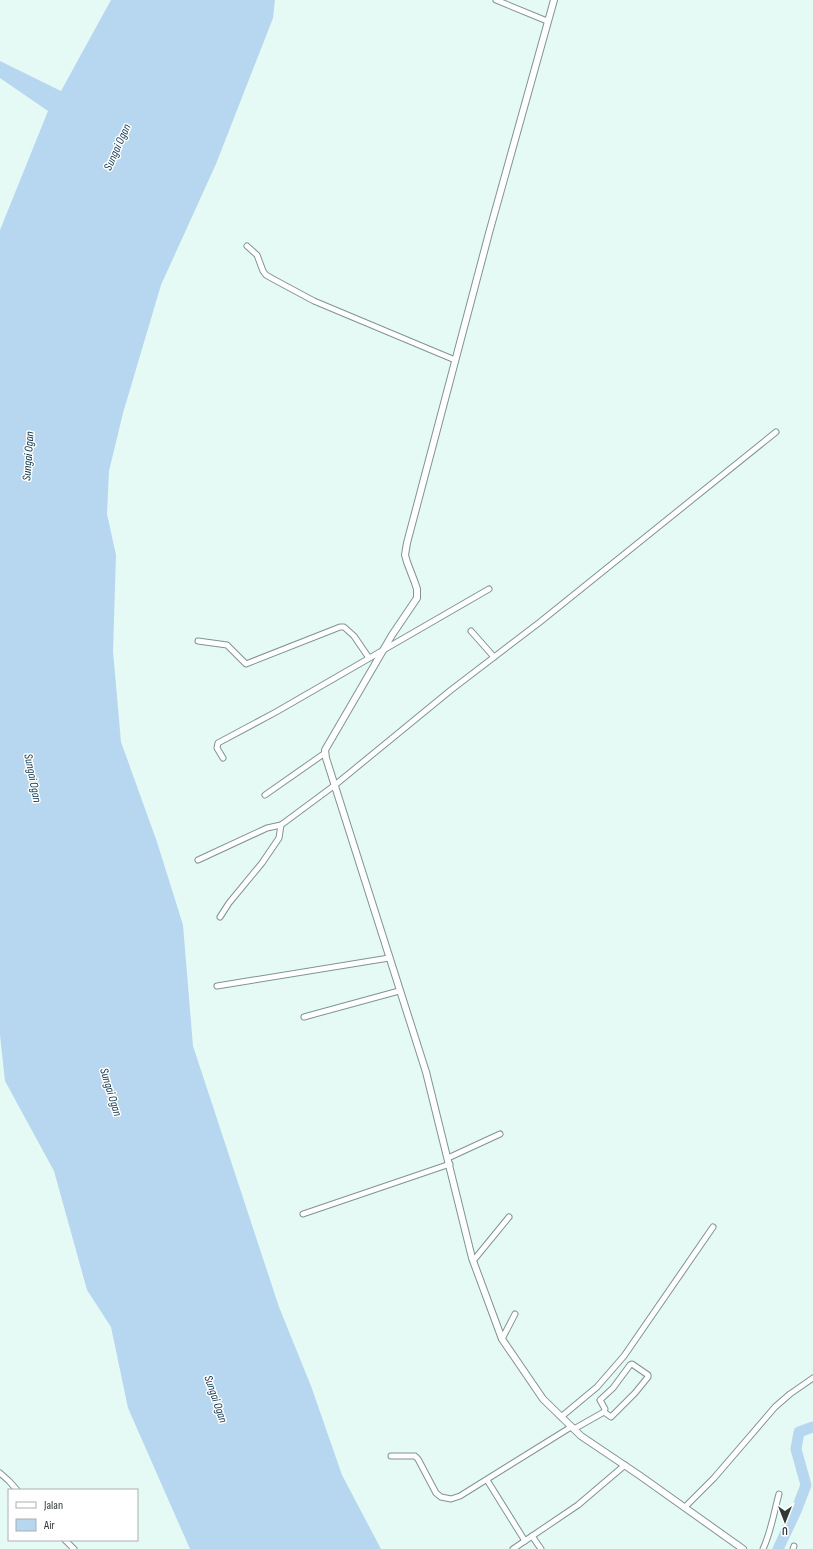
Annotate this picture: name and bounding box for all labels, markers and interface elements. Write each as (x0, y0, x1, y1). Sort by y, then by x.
water label: Sungai Ogan (101, 122, 134, 173)
water label: Sungai Ogan (19, 431, 38, 481)
water label: Sungai Ogan (20, 752, 45, 804)
water label: Sungai Ogan (96, 1066, 125, 1118)
water label: Sungai Ogan (200, 1373, 231, 1425)
legend (8, 1489, 138, 1541)
text: Jalan (43, 1498, 63, 1513)
north arrow (765, 1501, 805, 1541)
text: Air (43, 1518, 55, 1533)
text: U (782, 1524, 788, 1537)

